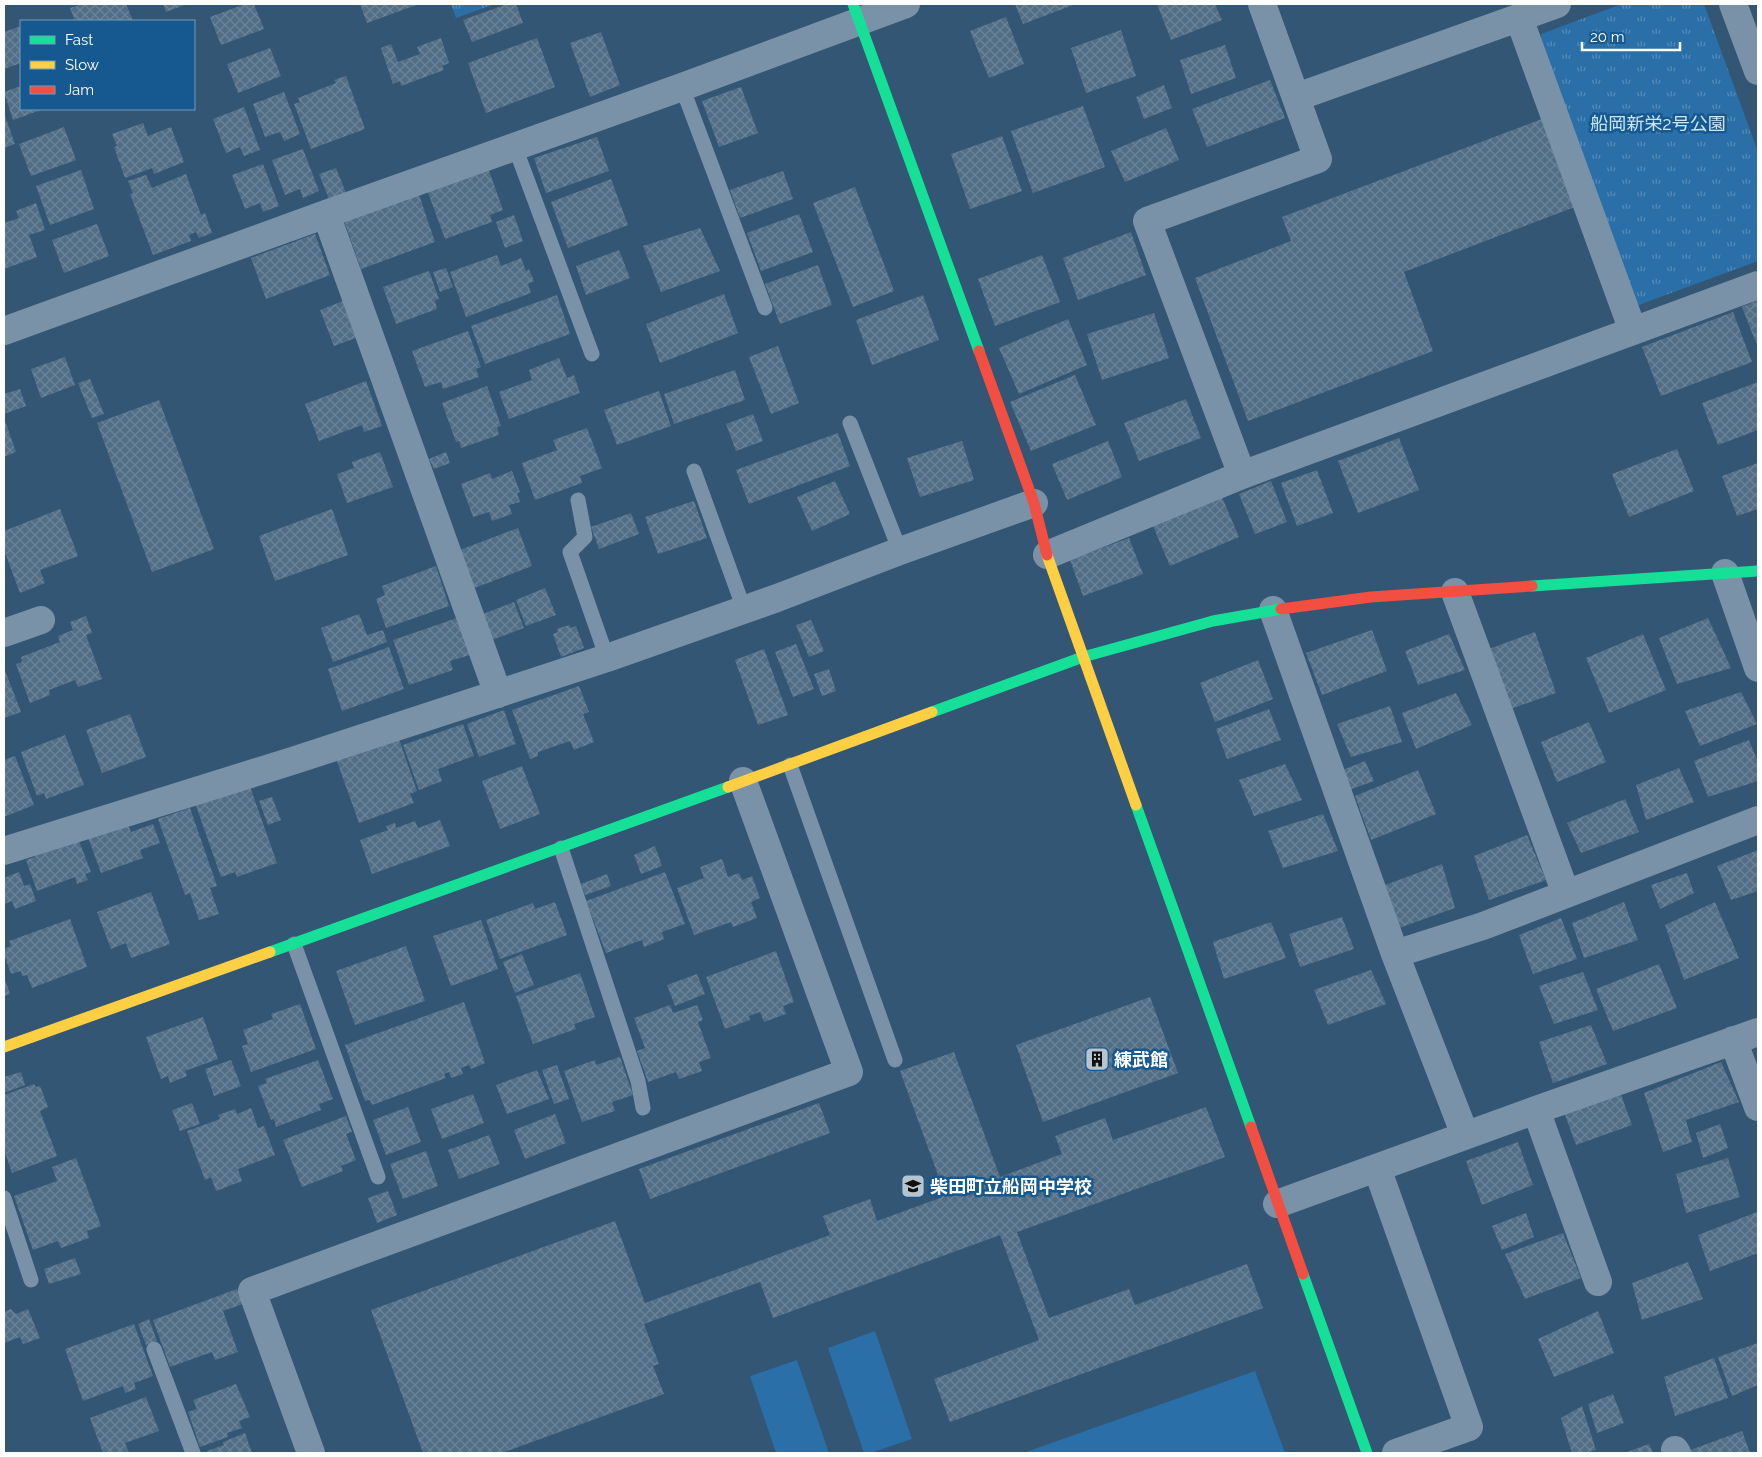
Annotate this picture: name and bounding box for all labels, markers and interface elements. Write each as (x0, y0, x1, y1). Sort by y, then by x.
legend (20, 20, 195, 110)
scale bar (1582, 20, 1680, 52)
text: 20 m (1590, 28, 1625, 46)
text: Fast (65, 31, 93, 49)
text: Slow (65, 56, 99, 74)
text: Jam (65, 81, 94, 99)
park label: 船岡新栄2号公園 (1590, 113, 1726, 134)
building icon: 練武館 (1084, 1046, 1110, 1072)
place label: 練武館 (1114, 1049, 1168, 1070)
school or university icon: 柴田町立船岡中学校 (900, 1173, 926, 1199)
place label: 柴田町立船岡中学校 (930, 1176, 1092, 1197)

